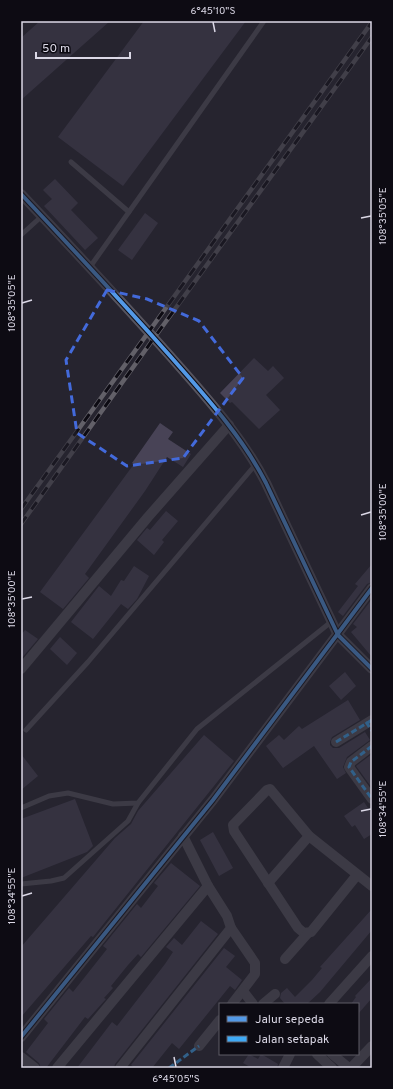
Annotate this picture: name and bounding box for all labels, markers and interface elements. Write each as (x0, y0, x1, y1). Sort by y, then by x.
text: 6°45'10"S (191, 5, 235, 18)
scale bar (36, 34, 130, 60)
text: 50 m (42, 41, 70, 57)
text: 108°35'05"E (377, 187, 390, 245)
text: 108°35'05"E (6, 274, 19, 332)
text: 108°35'00"E (377, 483, 390, 541)
text: 108°35'00"E (6, 570, 19, 628)
text: 108°34'55"E (377, 780, 390, 838)
text: 108°34'55"E (6, 867, 19, 925)
legend (219, 1003, 359, 1055)
text: Jalur sepeda (255, 1012, 324, 1028)
text: Jalan setapak (255, 1032, 329, 1048)
text: 6°45'05"S (152, 1073, 200, 1086)

